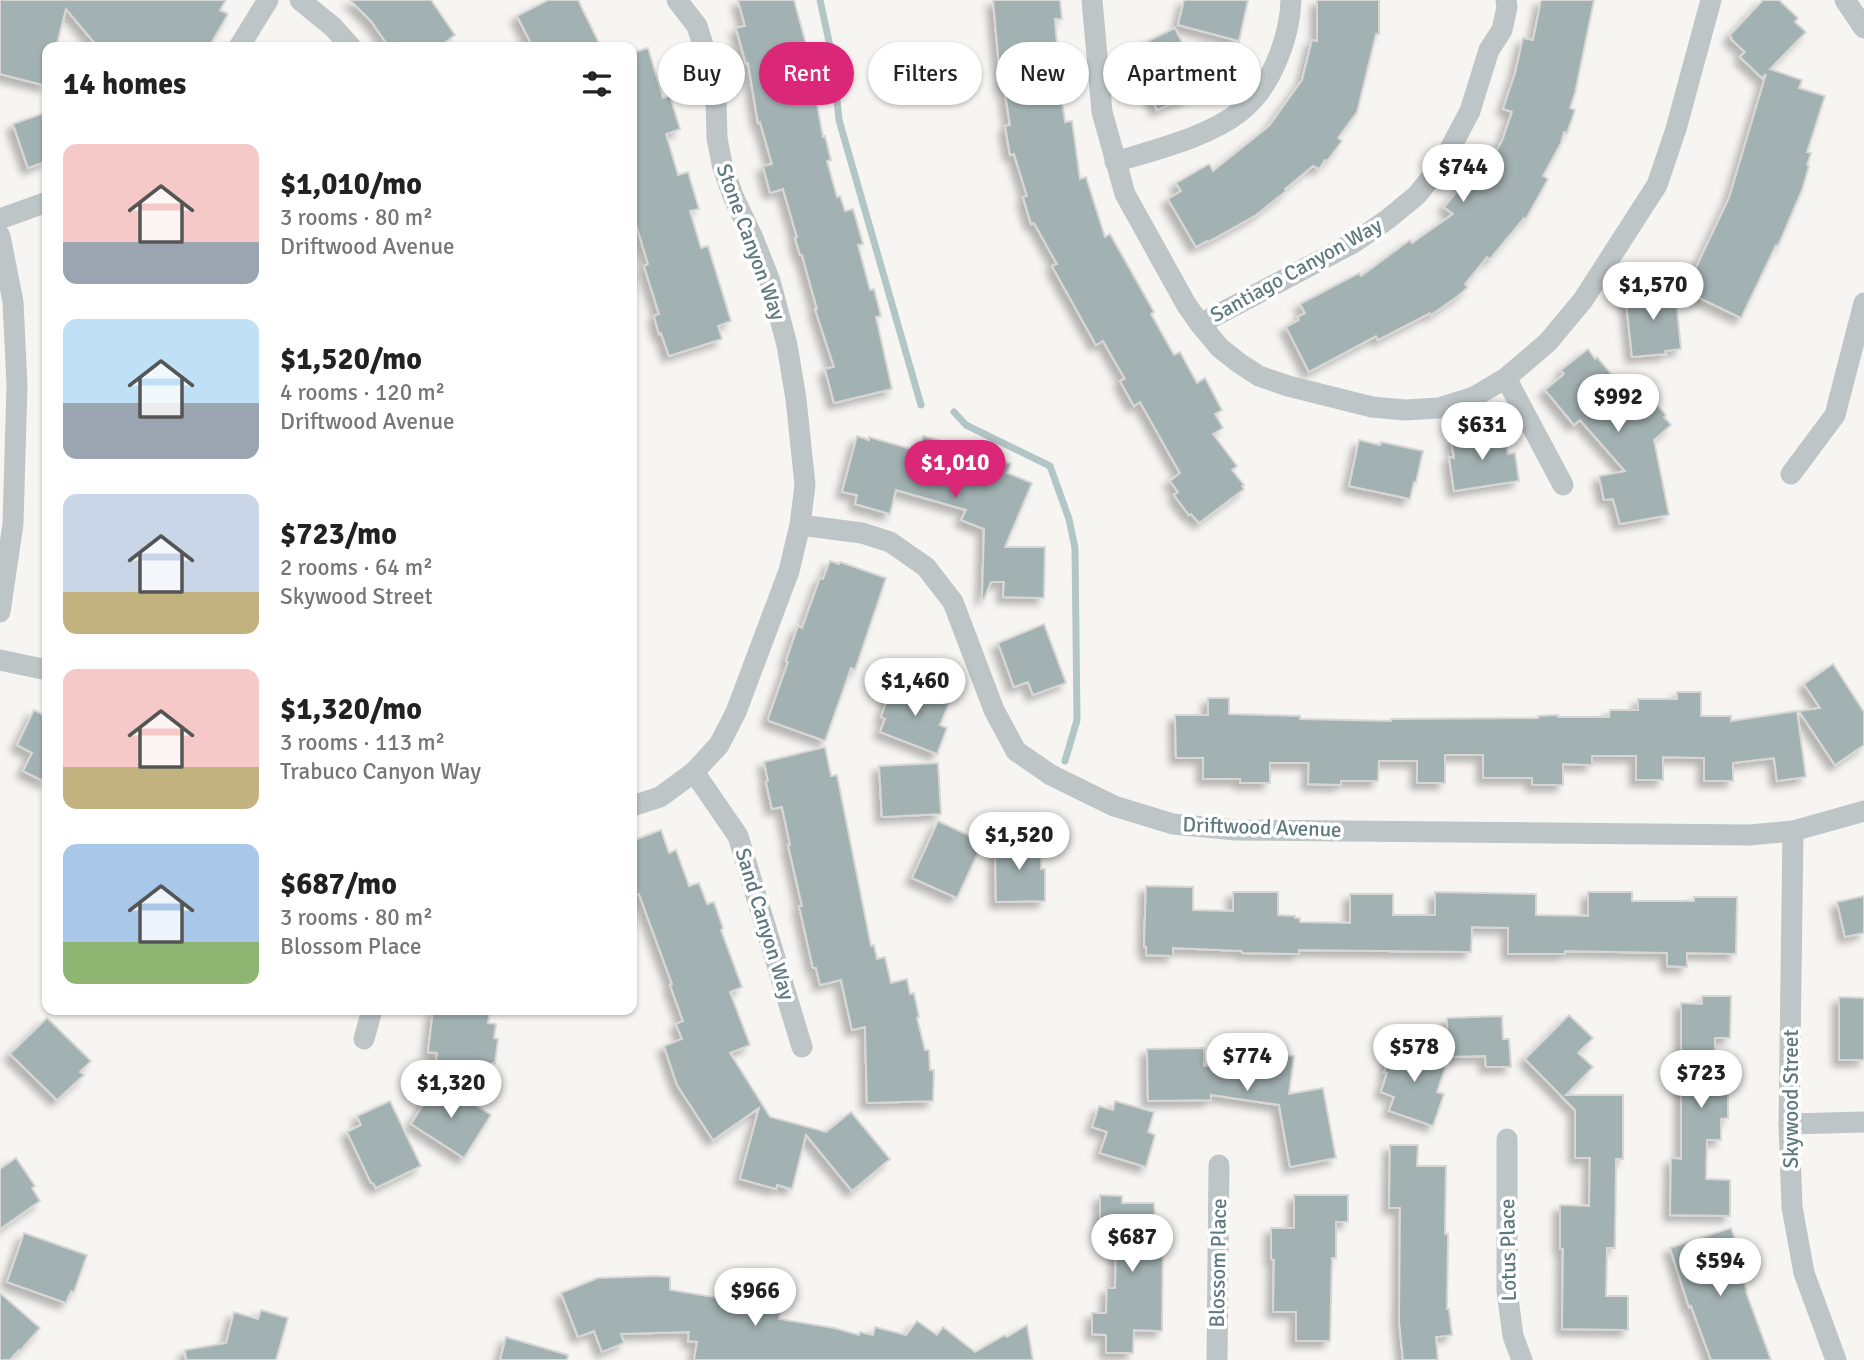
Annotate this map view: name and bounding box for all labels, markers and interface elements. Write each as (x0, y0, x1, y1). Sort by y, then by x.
chip: Buy (658, 42, 745, 105)
chip: Rent (759, 42, 854, 105)
chip: Filters (868, 42, 982, 105)
chip: New (996, 42, 1089, 105)
chip: Apartment (1103, 42, 1261, 105)
icon: filters (578, 65, 616, 103)
text: 14 homes (63, 66, 186, 103)
pin: $744 (1422, 144, 1504, 204)
text: $744 (1438, 152, 1488, 181)
street label: Stone Canyon Way (711, 160, 791, 324)
text: $1,010/mo (280, 166, 422, 203)
icon: home (119, 172, 203, 256)
text: 3 rooms · 80 m² (280, 203, 433, 232)
street label: Santiago Canyon Way (1206, 212, 1387, 328)
text: Driftwood Avenue (280, 232, 455, 261)
pin: $1,570 (1596, 262, 1710, 322)
text: $1,570 (1619, 270, 1687, 299)
text: $1,520/mo (280, 341, 422, 378)
icon: home (119, 347, 203, 431)
pin: $992 (1577, 374, 1659, 434)
text: 4 rooms · 120 m² (280, 378, 445, 407)
text: $992 (1593, 382, 1643, 411)
pin: $631 (1441, 402, 1523, 462)
text: Driftwood Avenue (280, 407, 455, 436)
text: $631 (1457, 410, 1507, 439)
pin: $1,010 (898, 440, 1012, 500)
text: $1,010 (921, 448, 989, 477)
text: $723/mo (280, 516, 397, 553)
icon: home (119, 522, 203, 606)
text: 2 rooms · 64 m² (280, 553, 433, 582)
text: Skywood Street (280, 582, 432, 611)
pin: $1,460 (858, 658, 972, 718)
text: $1,460 (881, 666, 949, 695)
text: $1,320/mo (280, 691, 422, 728)
icon: home (119, 697, 203, 781)
text: 3 rooms · 113 m² (280, 728, 445, 757)
text: Trabuco Canyon Way (280, 757, 481, 786)
street label: Driftwood Avenue (1182, 811, 1342, 843)
pin: $1,520 (962, 812, 1076, 872)
text: $1,520 (985, 820, 1053, 849)
street label: Sand Canyon Way (730, 845, 801, 1003)
text: $687/mo (280, 866, 397, 903)
icon: home (119, 872, 203, 956)
text: 3 rooms · 80 m² (280, 903, 433, 932)
text: Blossom Place (280, 932, 422, 961)
pin: $578 (1373, 1024, 1455, 1084)
street label: Skywood Street (1778, 1029, 1804, 1169)
text: $578 (1389, 1032, 1439, 1061)
pin: $774 (1206, 1034, 1288, 1093)
text: $774 (1222, 1041, 1272, 1070)
pin: $723 (1660, 1050, 1742, 1110)
text: $723 (1676, 1058, 1726, 1087)
pin: $1,320 (394, 1060, 508, 1120)
text: $1,320 (417, 1068, 485, 1097)
street label: Blossom Place (1204, 1198, 1232, 1328)
street label: Lotus Place (1494, 1198, 1522, 1302)
pin: $687 (1091, 1214, 1173, 1274)
text: $687 (1107, 1222, 1157, 1251)
pin: $594 (1679, 1238, 1761, 1298)
text: $594 (1695, 1246, 1745, 1275)
pin: $966 (714, 1268, 796, 1328)
text: $966 (730, 1276, 780, 1305)

